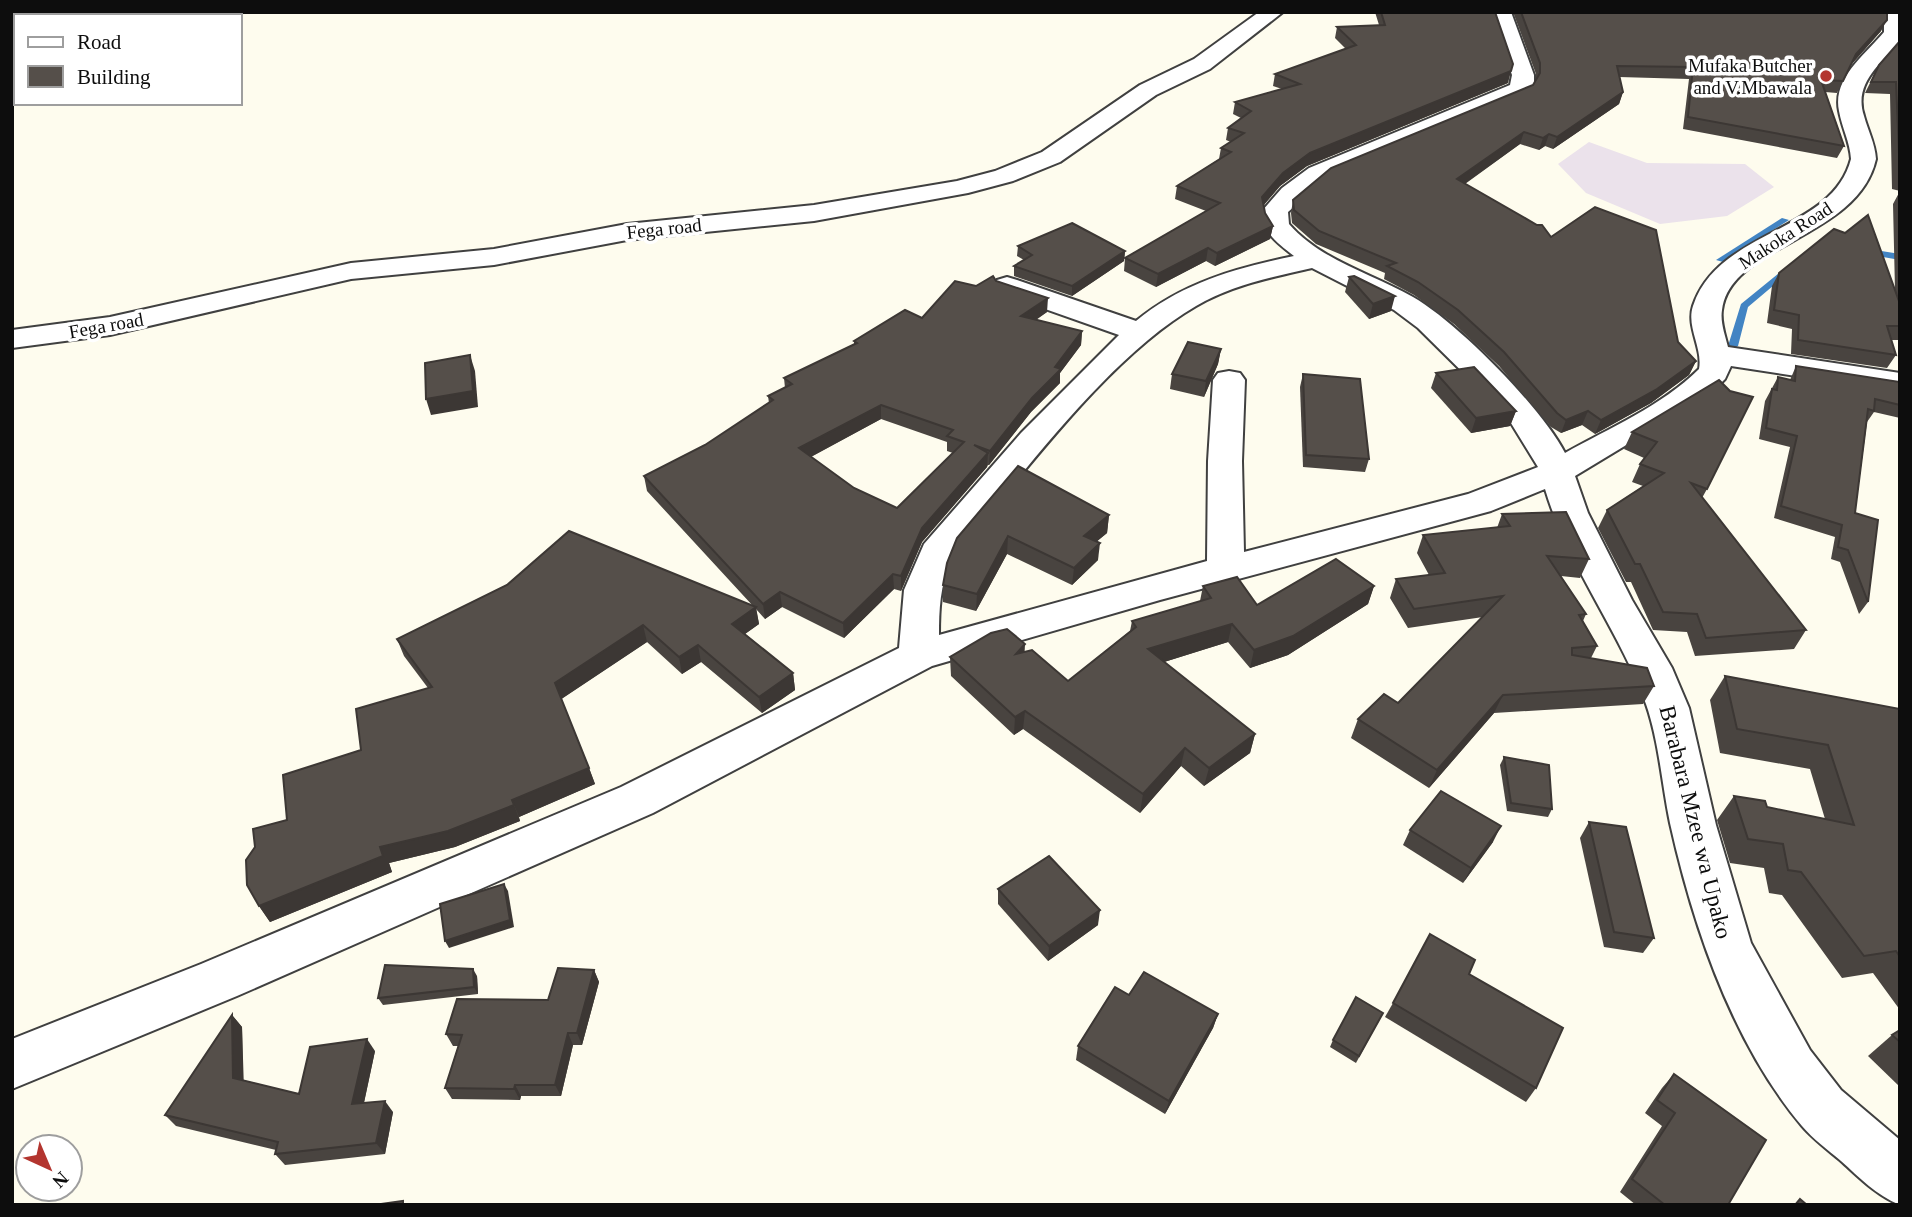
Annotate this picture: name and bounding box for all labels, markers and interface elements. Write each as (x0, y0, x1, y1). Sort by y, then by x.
legend (14, 14, 242, 105)
text: Road (77, 30, 122, 54)
place label: Mufaka Butcher and V.Mbawala (1688, 55, 1813, 98)
text: Building (77, 65, 151, 89)
marker: Mufaka Butcher and V.Mbawala (1818, 68, 1834, 84)
street label: Makoka Road (1735, 197, 1836, 273)
street label: Fega road (625, 214, 703, 243)
street label: Fega road (67, 309, 146, 342)
street label: Barabara Mzee wa Upako (1654, 703, 1737, 941)
north arrow (14, 1133, 84, 1203)
text: N (48, 1168, 73, 1192)

